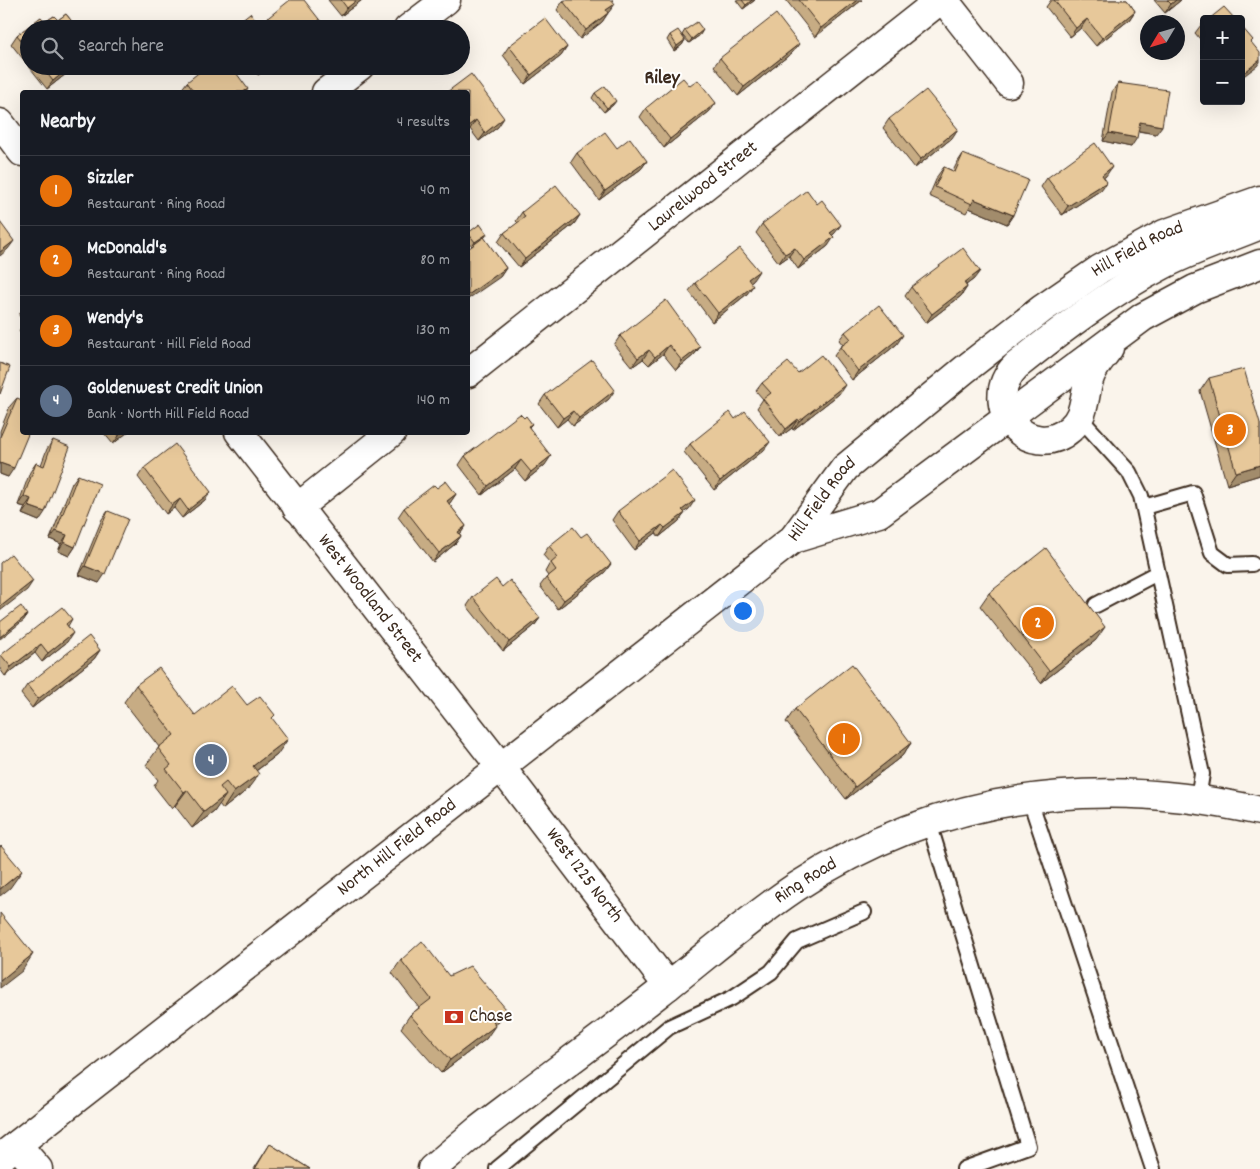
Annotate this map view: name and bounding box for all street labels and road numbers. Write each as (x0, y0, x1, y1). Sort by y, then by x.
street label: Laurelwood Street (643, 135, 764, 239)
street label: Hill Field Road (1086, 215, 1187, 285)
street label: Hill Field Road (781, 450, 862, 548)
street label: West Woodland Street (311, 529, 429, 669)
street label: North Hill Field Road (332, 793, 463, 903)
street label: West 1225 North (539, 823, 629, 929)
street label: Ring Road (769, 851, 842, 911)

